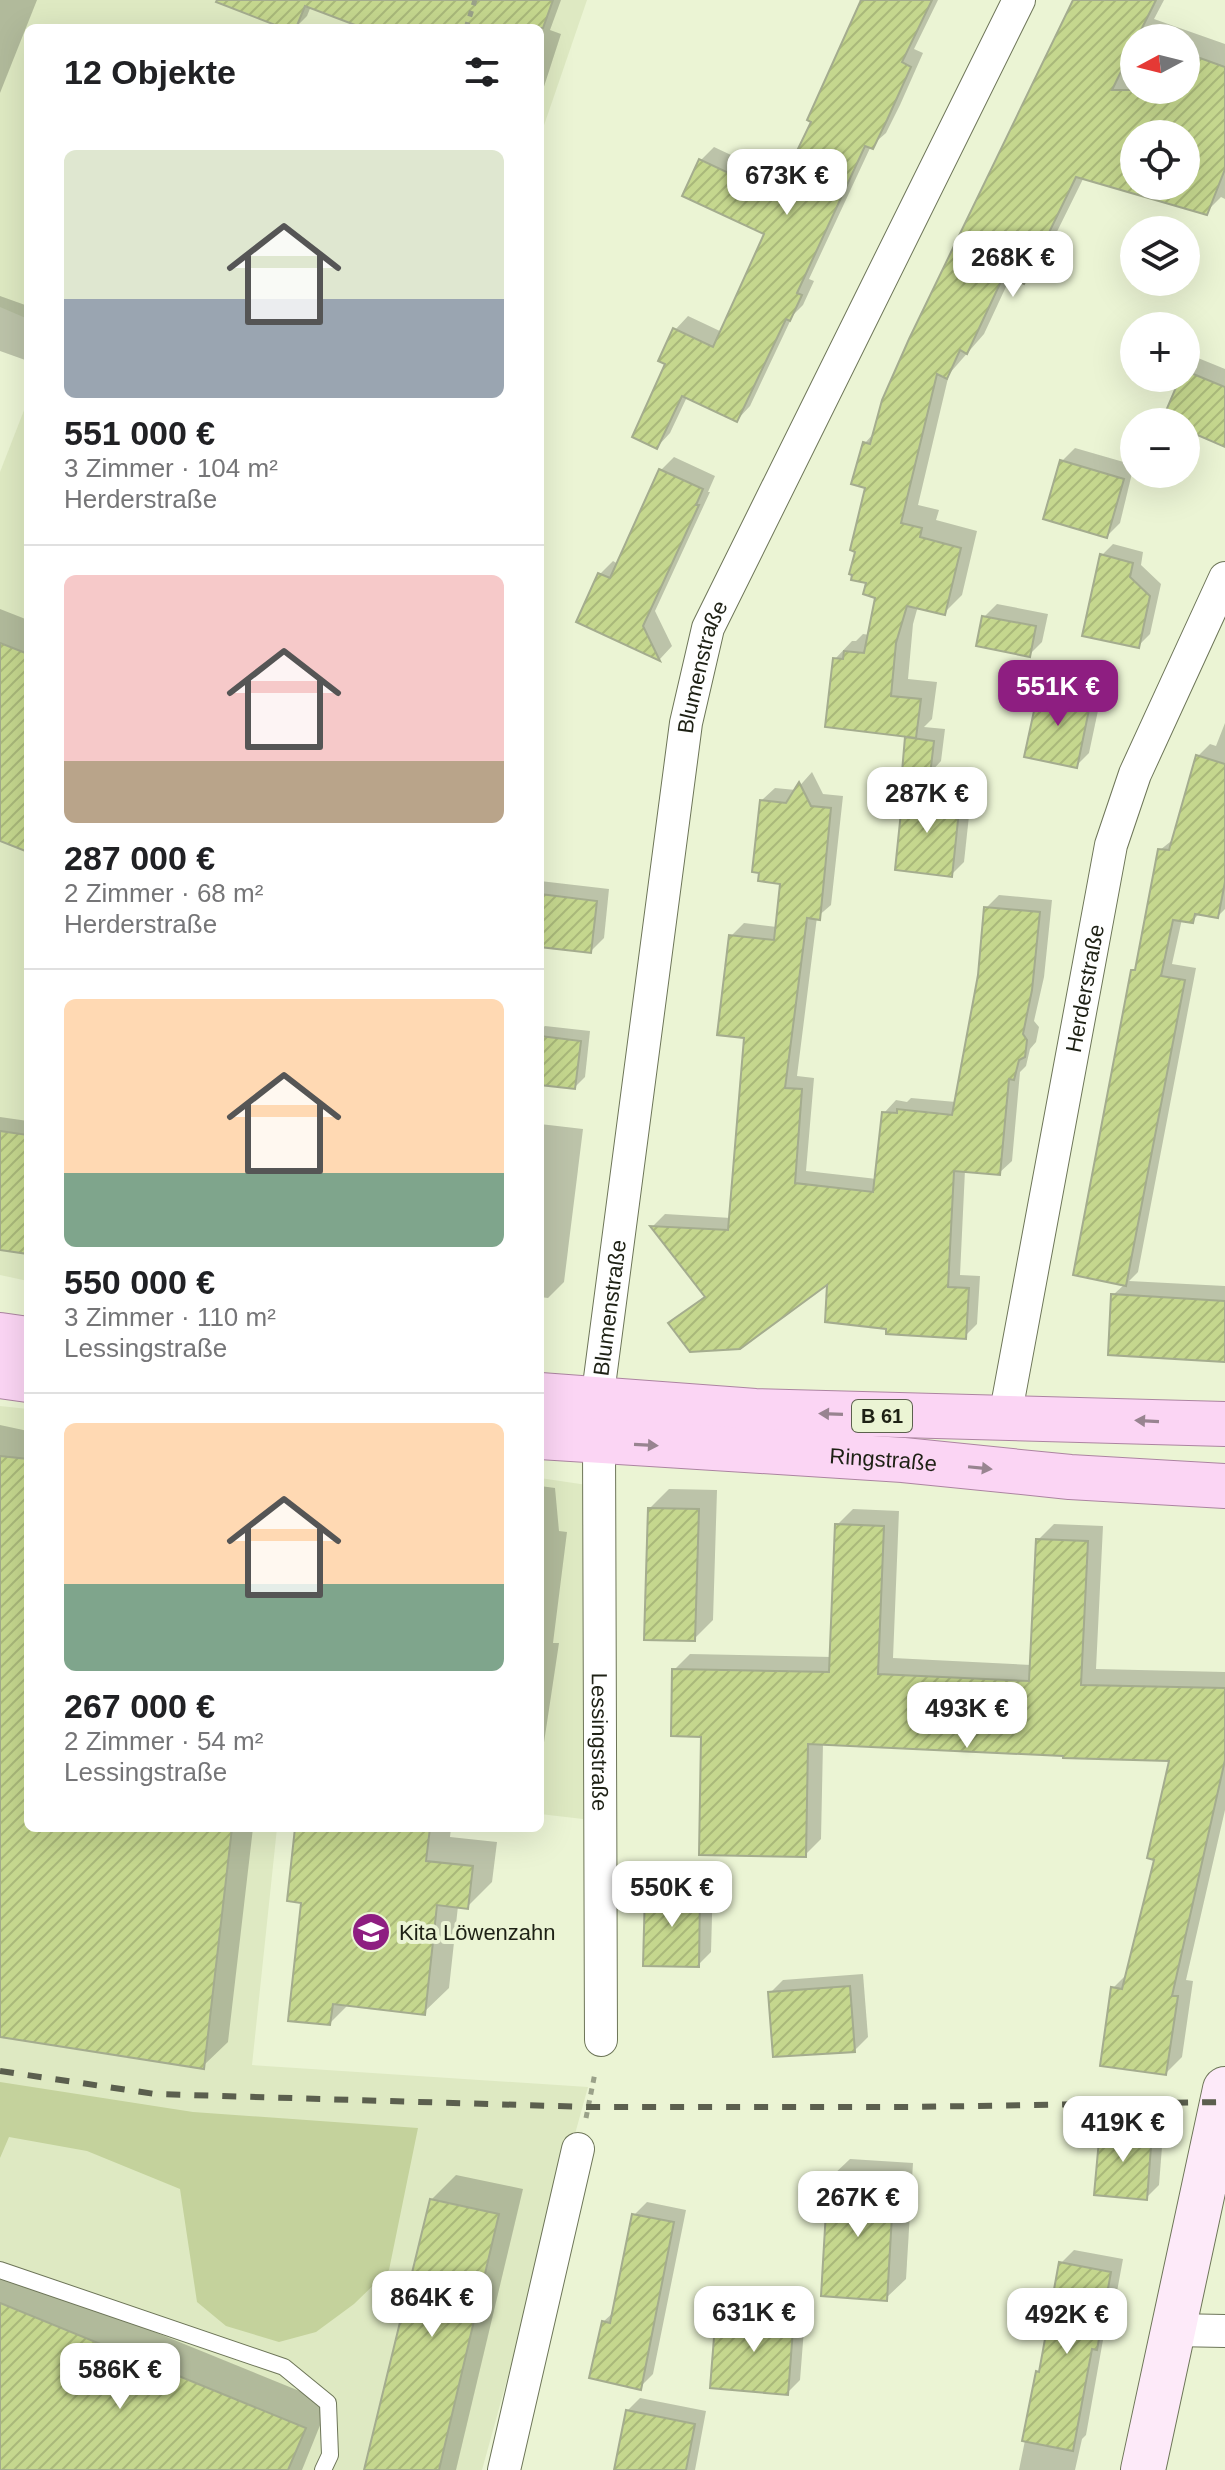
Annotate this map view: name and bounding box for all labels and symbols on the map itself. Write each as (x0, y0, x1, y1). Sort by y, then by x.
north arrow (1120, 24, 1200, 104)
pin: 673K € (722, 149, 852, 217)
pin: 268K € (948, 231, 1078, 299)
street label: Blumenstraße (673, 597, 733, 735)
pin: 551K € (993, 660, 1123, 728)
pin: 287K € (862, 767, 992, 835)
street label: Herderstraße (1061, 922, 1109, 1054)
street label: Blumenstraße (588, 1238, 631, 1377)
road number: B 61 (852, 1400, 912, 1432)
one-way arrow (818, 1407, 843, 1420)
one-way arrow (1134, 1414, 1159, 1427)
one-way arrow (634, 1438, 659, 1451)
street label: Ringstraße (829, 1443, 938, 1476)
one-way arrow (968, 1461, 993, 1474)
street label: Lessingstraße (587, 1673, 612, 1811)
pin: 493K € (902, 1682, 1032, 1750)
pin: 550K € (607, 1861, 737, 1929)
school or university icon: Kita Löwenzahn (350, 1911, 392, 1953)
place label: Kita Löwenzahn (399, 1920, 556, 1945)
pin: 419K € (1058, 2096, 1188, 2164)
pin: 267K € (793, 2171, 923, 2239)
pin: 864K € (367, 2271, 497, 2339)
pin: 631K € (689, 2286, 819, 2354)
pin: 492K € (1002, 2288, 1132, 2356)
pin: 586K € (55, 2343, 185, 2411)

